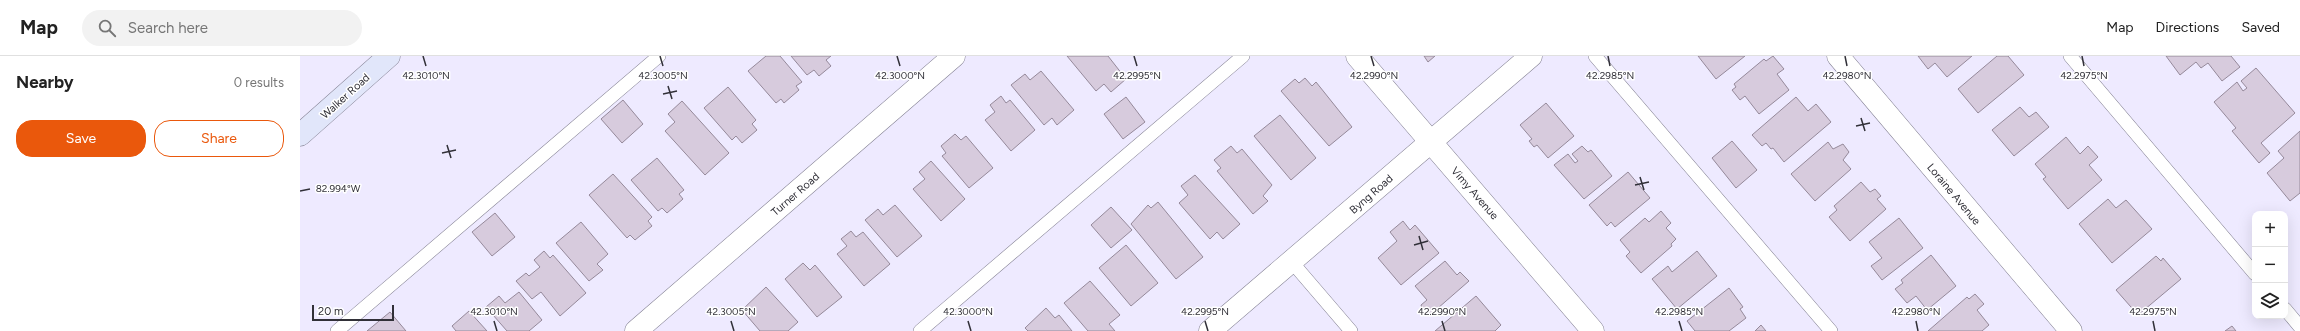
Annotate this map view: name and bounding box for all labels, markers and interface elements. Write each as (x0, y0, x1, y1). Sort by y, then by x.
search box (82, 10, 362, 46)
text: Map (20, 16, 58, 39)
icon: search (96, 17, 118, 39)
text: Search here (128, 19, 208, 37)
text: Map (2106, 19, 2134, 36)
text: Directions (2156, 19, 2219, 36)
text: Saved (2241, 19, 2280, 36)
text: 42.3010°N (402, 69, 450, 82)
text: 42.3005°N (638, 69, 688, 82)
text: 42.3000°N (875, 69, 925, 82)
text: 42.2995°N (1113, 69, 1161, 82)
text: 42.2990°N (1350, 69, 1398, 82)
text: 42.2985°N (1586, 69, 1634, 82)
text: 42.2980°N (1822, 69, 1872, 82)
text: 42.2975°N (2060, 69, 2108, 82)
street label: Walker Road (318, 71, 372, 122)
text: Nearby (16, 72, 74, 92)
text: 0 results (234, 75, 284, 90)
button: Save (16, 120, 146, 157)
button: Share (154, 120, 284, 157)
street label: Loraine Avenue (1924, 161, 1983, 228)
street label: Vimy Avenue (1448, 164, 1501, 222)
street label: Turner Road (769, 170, 822, 219)
street label: Byng Road (1347, 172, 1396, 217)
text: 82.994°W (316, 182, 361, 195)
map controls (2252, 211, 2288, 319)
button: + (2252, 211, 2288, 247)
button: − (2252, 247, 2288, 283)
button: layers (2252, 283, 2288, 319)
scale bar (312, 303, 394, 322)
text: 20 m (318, 305, 343, 318)
text: 42.3010°N (470, 305, 518, 318)
text: 42.3005°N (706, 305, 756, 318)
text: 42.3000°N (943, 305, 993, 318)
text: 42.2995°N (1181, 305, 1229, 318)
text: 42.2990°N (1418, 305, 1466, 318)
text: 42.2985°N (1655, 305, 1703, 318)
text: 42.2980°N (1891, 305, 1941, 318)
text: 42.2975°N (2129, 305, 2177, 318)

